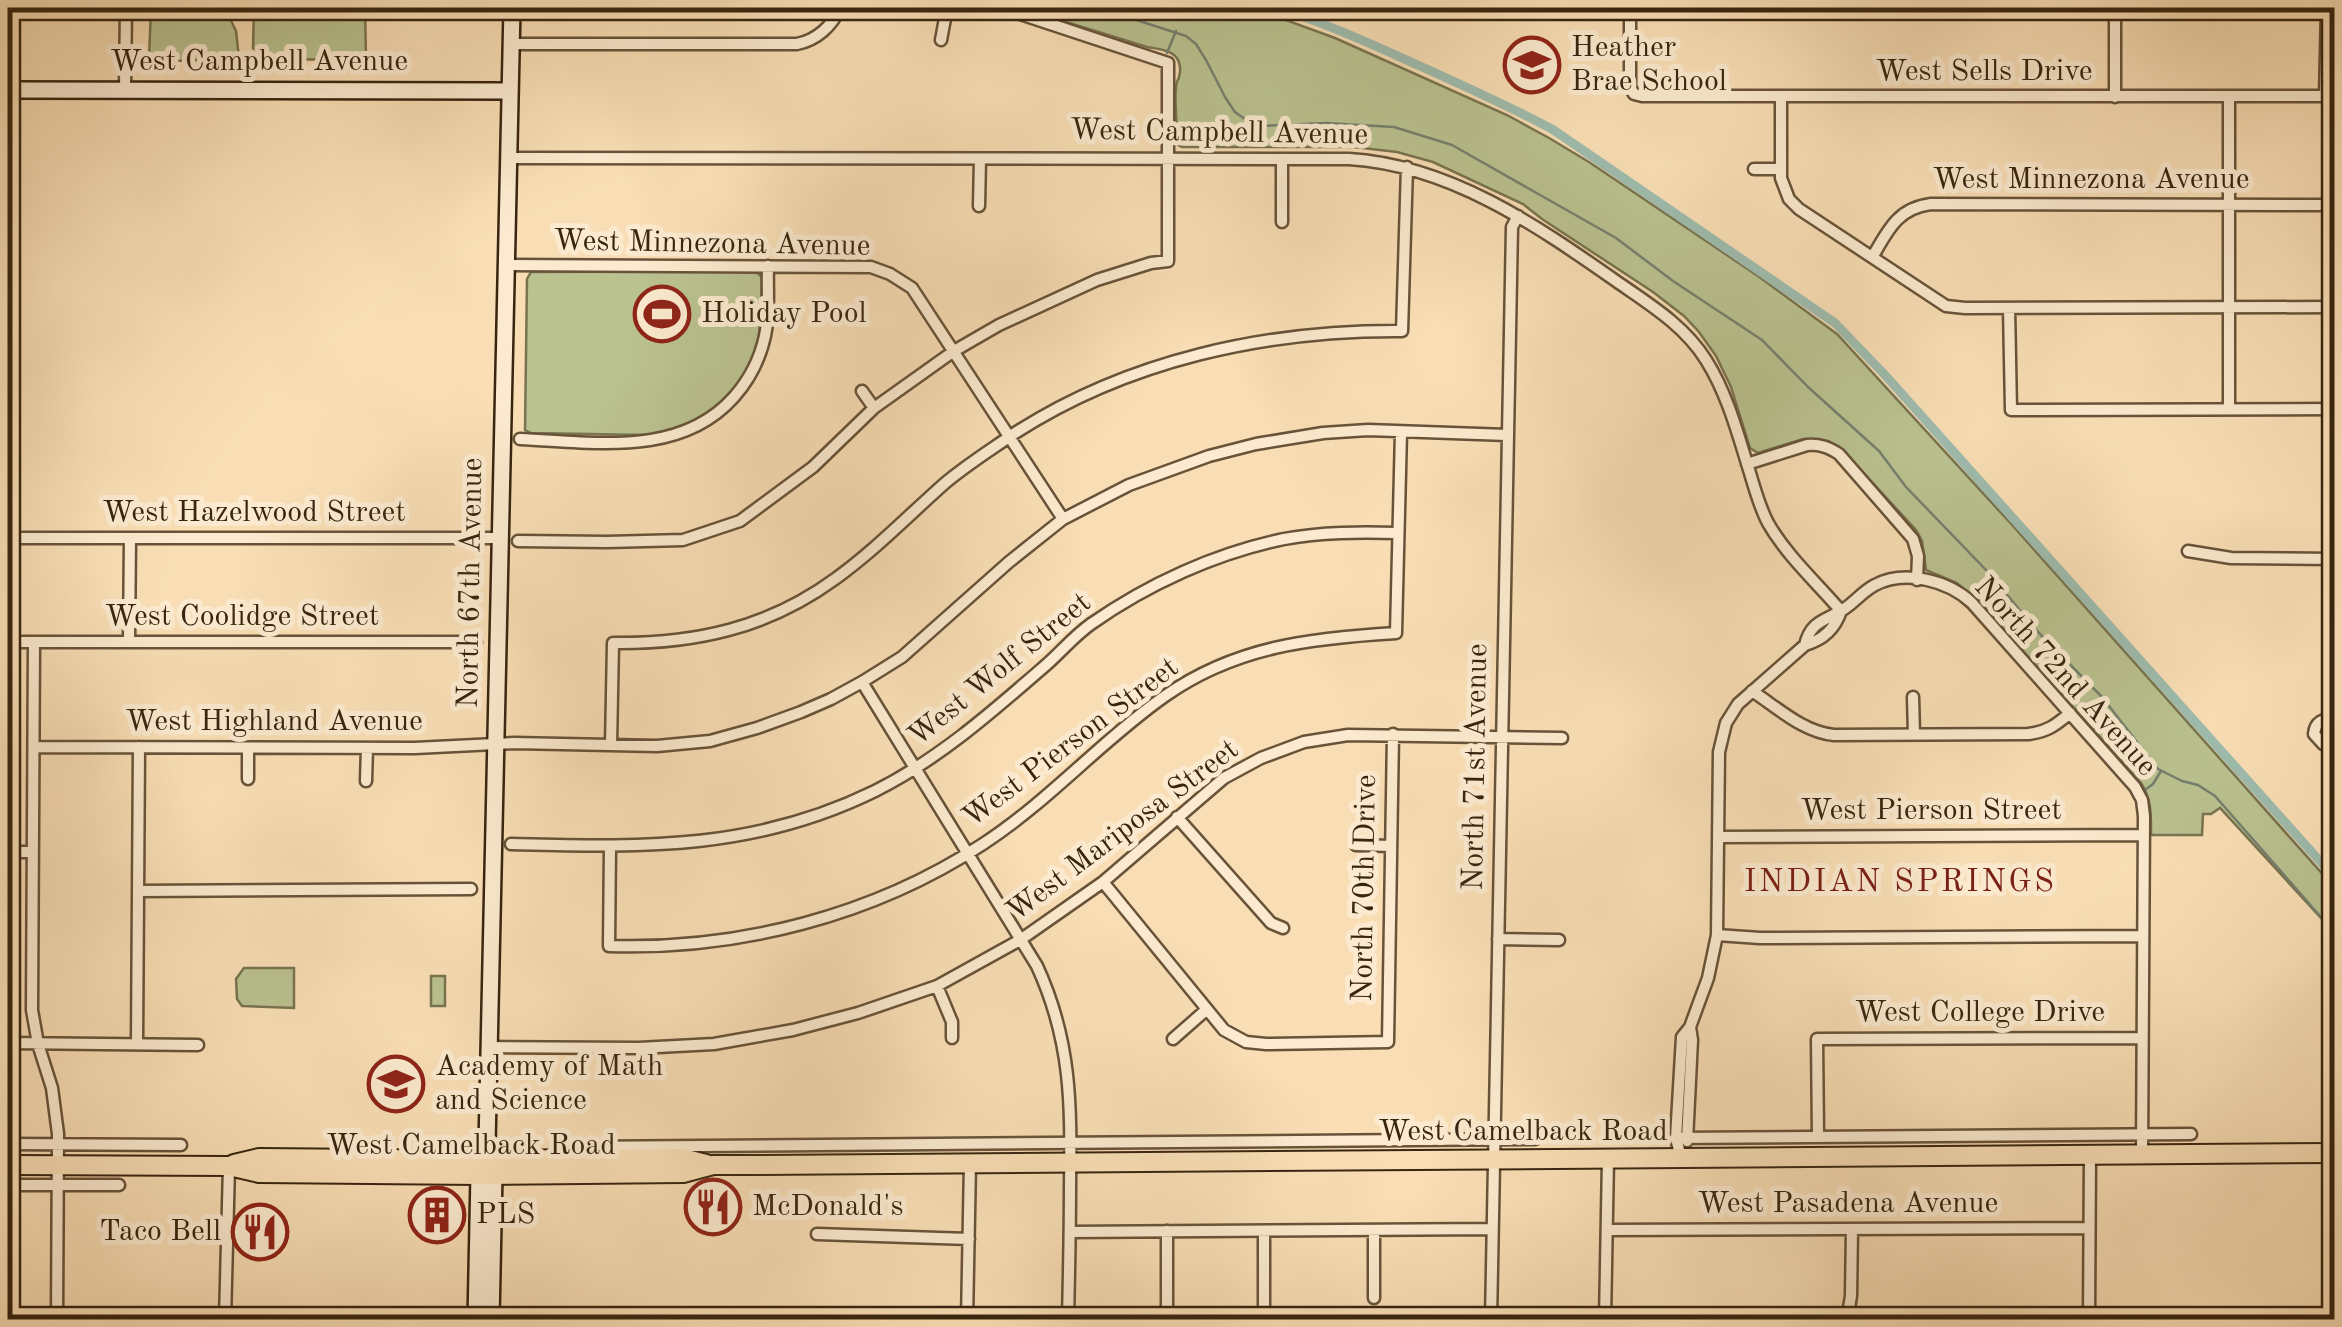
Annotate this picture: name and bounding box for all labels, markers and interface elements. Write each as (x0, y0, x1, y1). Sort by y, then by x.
place label: Heather Brae School (1571, 33, 1727, 97)
school or university icon: Heather Brae School (1502, 35, 1562, 95)
street label: West Campbell Avenue (110, 47, 408, 77)
street label: West Sells Drive (1876, 57, 2092, 87)
street label: West Campbell Avenue (1070, 115, 1368, 151)
street label: West Minnezona Avenue (1932, 165, 2250, 195)
street label: West Minnezona Avenue (553, 226, 871, 262)
sports icon: Holiday Pool (632, 284, 692, 344)
place label: Holiday Pool (701, 299, 867, 329)
street label: North 67th Avenue (454, 457, 488, 709)
street label: West Hazelwood Street (102, 498, 406, 528)
street label: North 72nd Avenue (1968, 572, 2162, 782)
street label: West Wolf Street (903, 588, 1097, 752)
street label: West Coolidge Street (105, 602, 379, 632)
street label: North 71st Avenue (1459, 643, 1493, 891)
street label: West Pierson Street (958, 652, 1184, 834)
street label: West Highland Avenue (125, 707, 423, 737)
street label: West Mariposa Street (1002, 734, 1244, 928)
street label: North 70th Drive (1348, 774, 1382, 1002)
street label: West Pierson Street (1800, 796, 2062, 826)
district label: INDIAN SPRINGS (1744, 867, 2056, 899)
street label: West College Drive (1855, 998, 2105, 1028)
place label: Academy of Math and Science (435, 1052, 663, 1116)
school or university icon: Academy of Math and Science (366, 1054, 426, 1114)
street label: West Camelback Road (1378, 1117, 1668, 1147)
street label: West Camelback Road (326, 1131, 616, 1161)
restaurant icon: McDonald's (683, 1177, 743, 1237)
building icon: PLS (407, 1185, 467, 1245)
street label: West Pasadena Avenue (1698, 1189, 1998, 1219)
place label: McDonald's (752, 1192, 904, 1222)
place label: PLS (476, 1200, 535, 1230)
restaurant icon: Taco Bell (230, 1202, 290, 1262)
place label: Taco Bell (99, 1217, 221, 1247)

